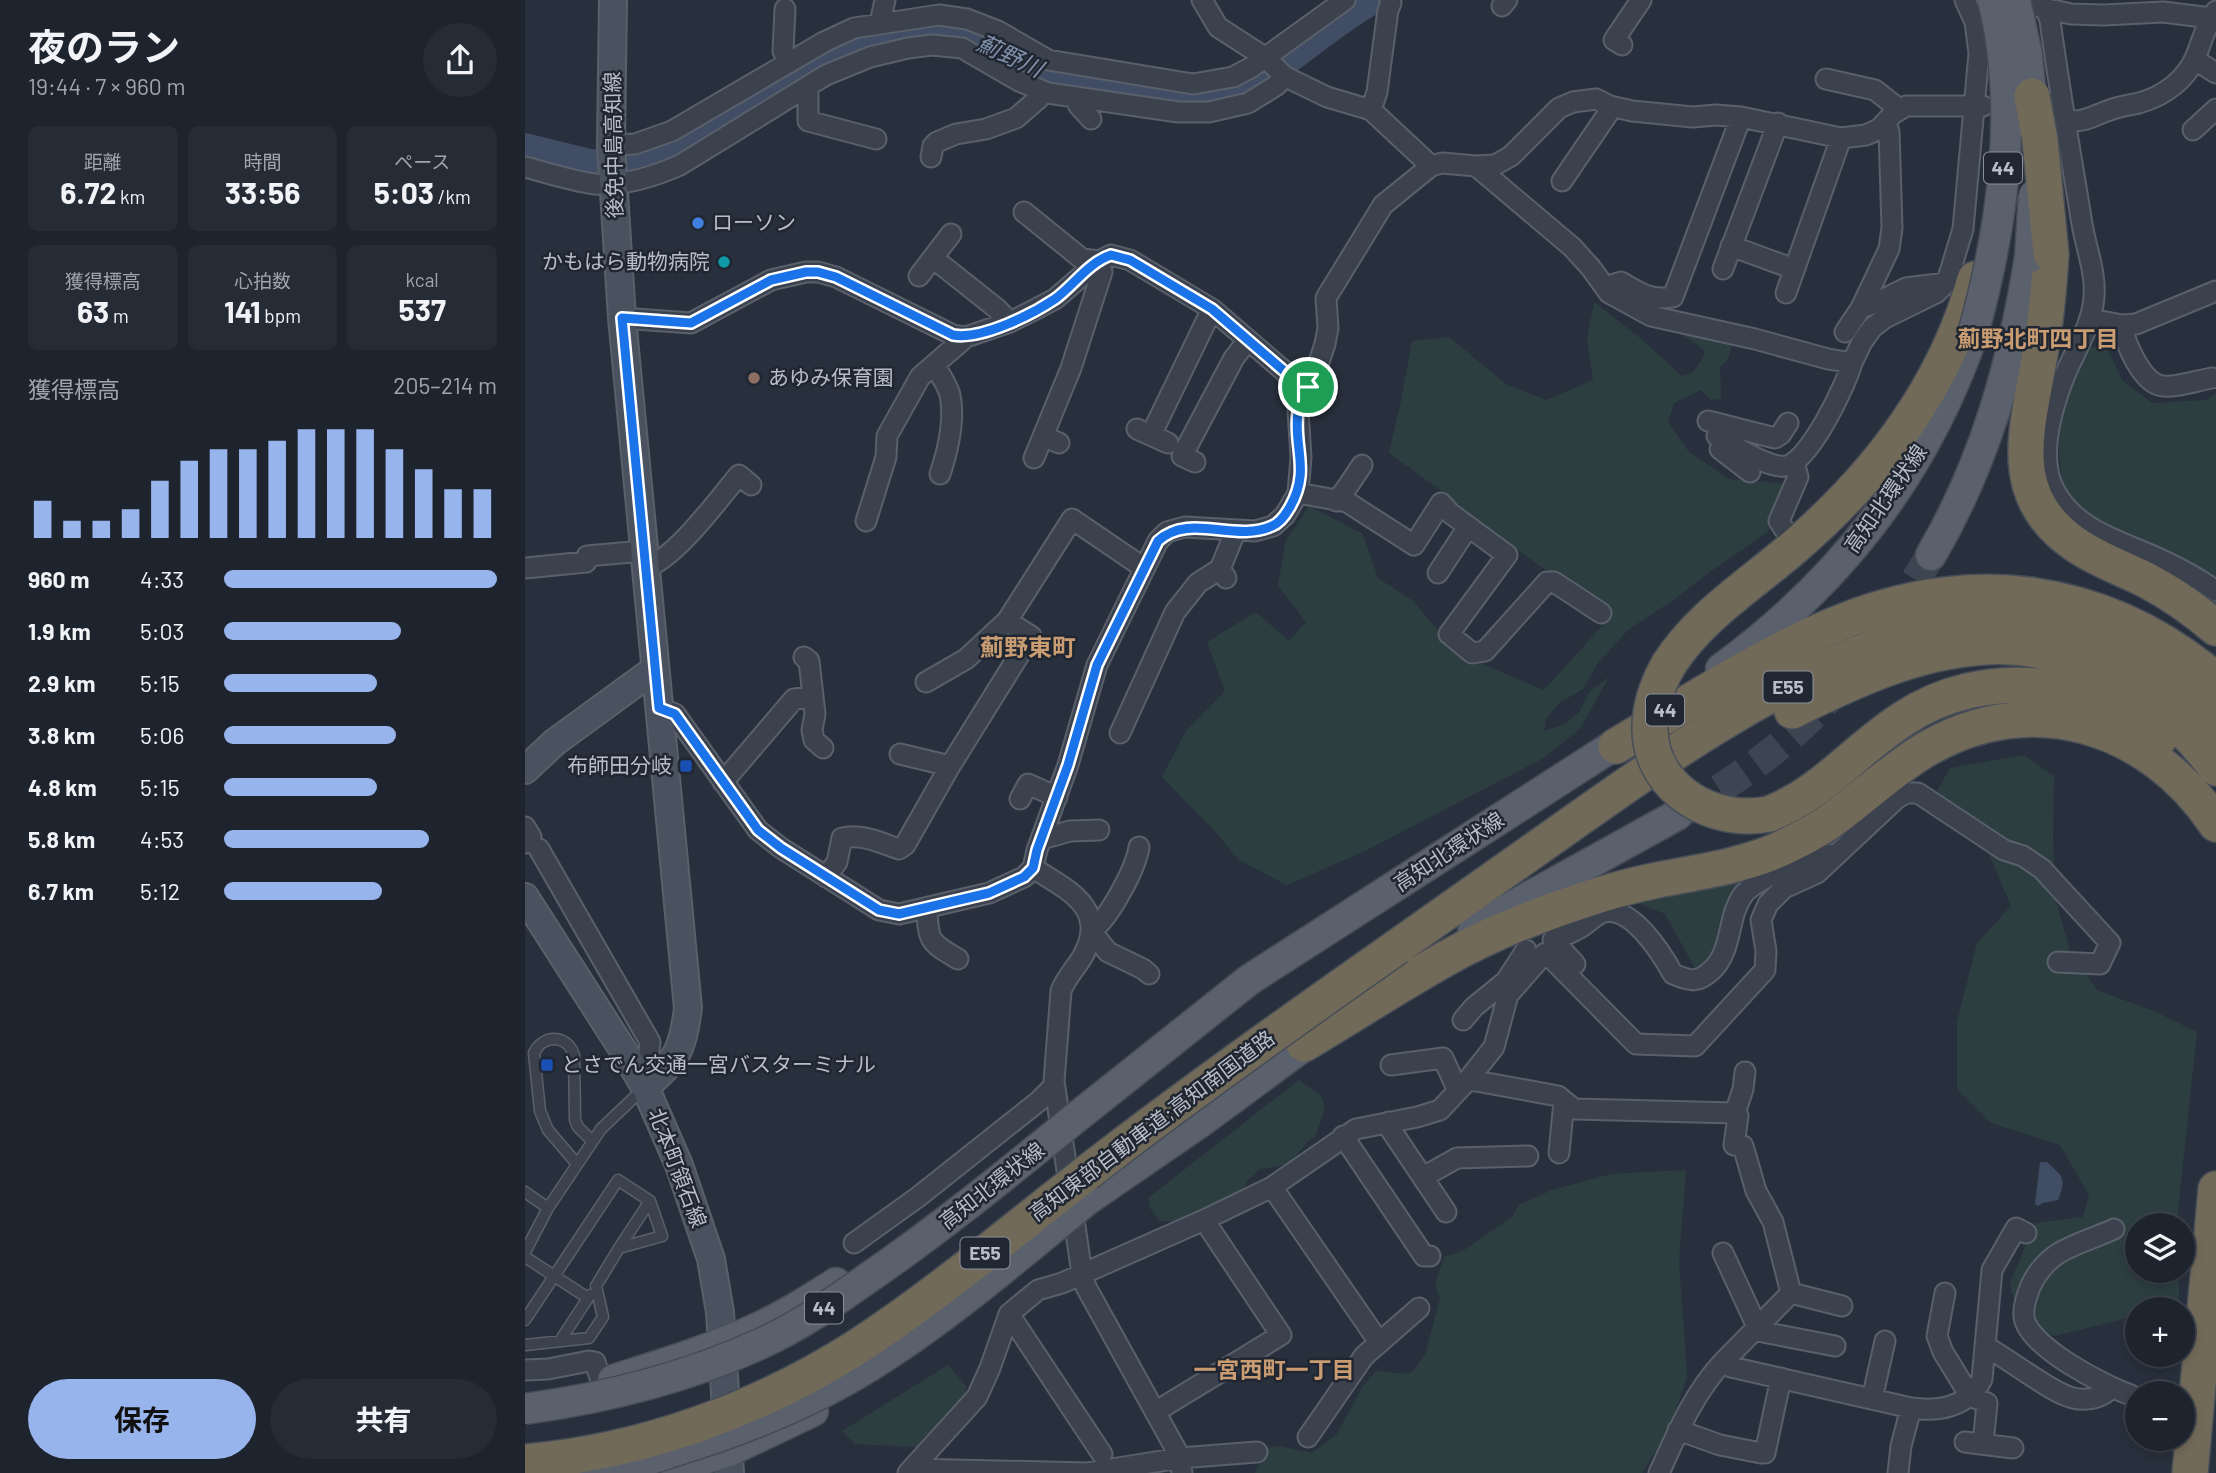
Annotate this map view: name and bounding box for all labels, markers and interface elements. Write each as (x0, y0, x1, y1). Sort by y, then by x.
text: 夜のラン (28, 23, 180, 69)
button: share (423, 23, 497, 97)
water label: 薊野川 (973, 28, 1050, 84)
street label: 後免中島高知線 (599, 71, 626, 219)
text: 19:44 · 7 × 960 m (28, 72, 185, 100)
text: 距離 (84, 150, 122, 173)
text: 時間 (243, 150, 282, 173)
text: ペース (394, 150, 450, 173)
road number: 44 (1984, 152, 2022, 184)
text: 6.72 (60, 174, 116, 210)
text: 33:56 (225, 174, 300, 210)
text: 5:03 (374, 174, 434, 210)
text: km (116, 185, 145, 208)
text: /km (434, 185, 471, 208)
place label: ローソン (712, 209, 796, 234)
marker: ローソン (690, 215, 706, 231)
place label: かもはら動物病院 (542, 248, 710, 273)
marker: かもはら動物病院 (716, 254, 732, 270)
text: kcal (406, 268, 439, 291)
text: 獲得標高 (65, 269, 141, 292)
text: 心拍数 (234, 269, 291, 292)
text: 537 (399, 291, 446, 327)
text: 63 (77, 293, 109, 329)
text: 141 (224, 293, 261, 329)
text: m (109, 304, 129, 327)
text: bpm (261, 304, 301, 327)
district label: 薊野北町四丁目 (1958, 324, 2119, 352)
pin (1278, 357, 1338, 417)
place label: あゆみ保育園 (768, 364, 894, 389)
icon: arrive (1289, 368, 1327, 406)
marker: あゆみ保育園 (746, 370, 762, 386)
text: 205–214 m (393, 371, 497, 399)
text: 獲得標高 (28, 375, 120, 403)
street label: 高知北環状線 (1838, 439, 1931, 557)
text: 960 m (28, 565, 89, 593)
text: 4:33 (140, 565, 184, 593)
text: 1.9 km (28, 617, 91, 645)
text: 5:03 (140, 617, 184, 645)
district label: 薊野東町 (980, 632, 1076, 661)
text: 2.9 km (28, 669, 95, 697)
text: 5:15 (140, 669, 180, 697)
road number: E55 (1763, 672, 1813, 702)
road number: 44 (1646, 694, 1684, 726)
text: 3.8 km (28, 721, 95, 749)
text: 5:06 (140, 721, 184, 749)
place label: 布師田分岐 (567, 752, 672, 777)
marker: 布師田分岐 (678, 758, 694, 774)
text: 4.8 km (28, 773, 97, 801)
text: 5:15 (140, 773, 180, 801)
street label: 高知北環状線 (1389, 806, 1508, 896)
text: 5.8 km (28, 825, 95, 853)
text: 4:53 (140, 825, 184, 853)
text: 6.7 km (28, 877, 94, 905)
text: 5:12 (140, 877, 180, 905)
street label: 高知東部自動車道;高知南国道路 (1024, 1024, 1279, 1225)
place label: とさでん交通一宮バスターミナル (561, 1051, 876, 1076)
marker: とさでん交通一宮バスターミナル (539, 1057, 555, 1073)
street label: 北本町領石線 (644, 1104, 713, 1231)
street label: 高知北環状線 (934, 1136, 1048, 1233)
map controls (2125, 1213, 2195, 1451)
button: layers (2125, 1213, 2195, 1283)
road number: E55 (960, 1238, 1009, 1268)
road number: 44 (805, 1292, 843, 1324)
button: + (2125, 1297, 2195, 1367)
district label: 一宮西町一丁目 (1194, 1355, 1355, 1383)
button: 保存 (28, 1379, 256, 1459)
button: 共有 (270, 1379, 497, 1459)
button: − (2125, 1381, 2195, 1451)

